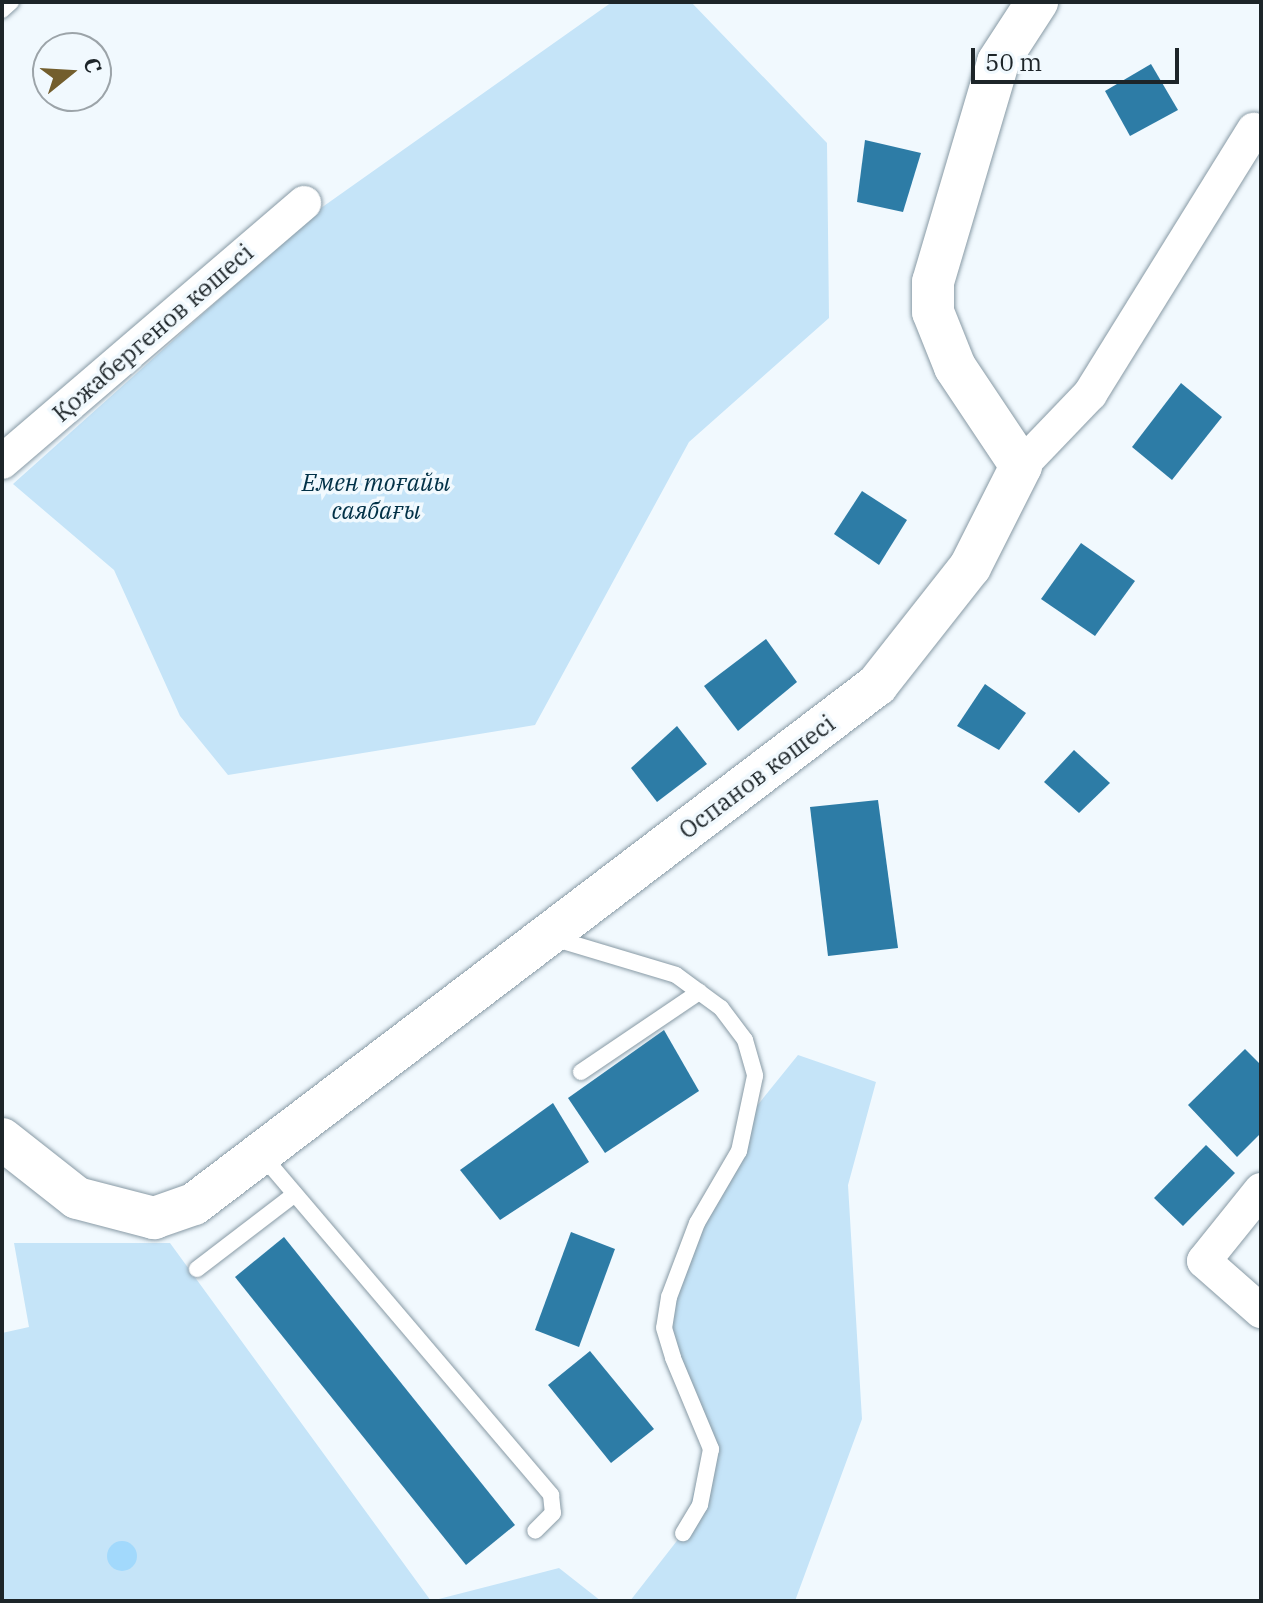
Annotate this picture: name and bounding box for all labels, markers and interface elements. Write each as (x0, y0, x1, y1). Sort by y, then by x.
north arrow (32, 32, 112, 112)
scale bar (975, 32, 1183, 82)
text: 50 m (985, 46, 1042, 78)
text: С (77, 54, 109, 76)
street label: Қожабергенов көшесі (47, 238, 259, 428)
park label: Емен тоғайы саябағы (302, 469, 450, 525)
street label: Оспанов көшесі (673, 709, 841, 845)

